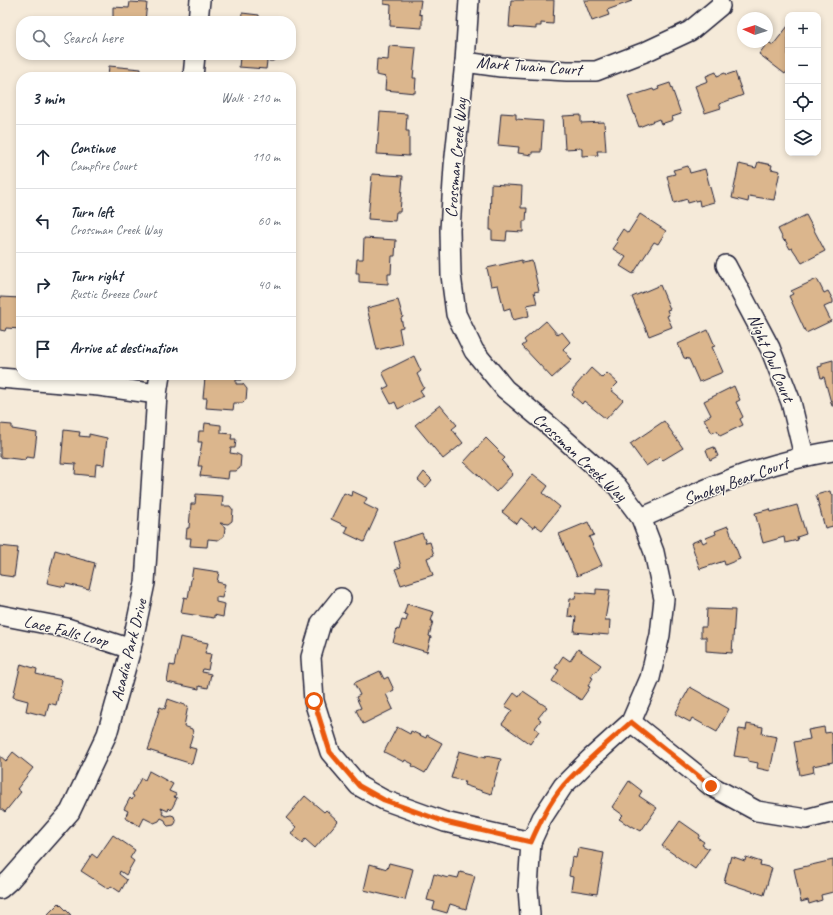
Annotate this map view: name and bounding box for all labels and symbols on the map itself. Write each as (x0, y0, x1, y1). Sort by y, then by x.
north arrow (737, 12, 773, 48)
street label: Mark Twain Court (476, 52, 585, 80)
street label: Crossman Creek Way (440, 96, 472, 219)
street label: Night Owl Court (743, 311, 800, 407)
street label: Crossman Creek Way (529, 408, 632, 506)
street label: Smokey Bear Court (681, 452, 794, 510)
street label: Acadia Park Drive (106, 595, 152, 703)
street label: Lace Falls Loop (22, 610, 112, 652)
route start (305, 692, 323, 710)
route end (702, 777, 720, 795)

